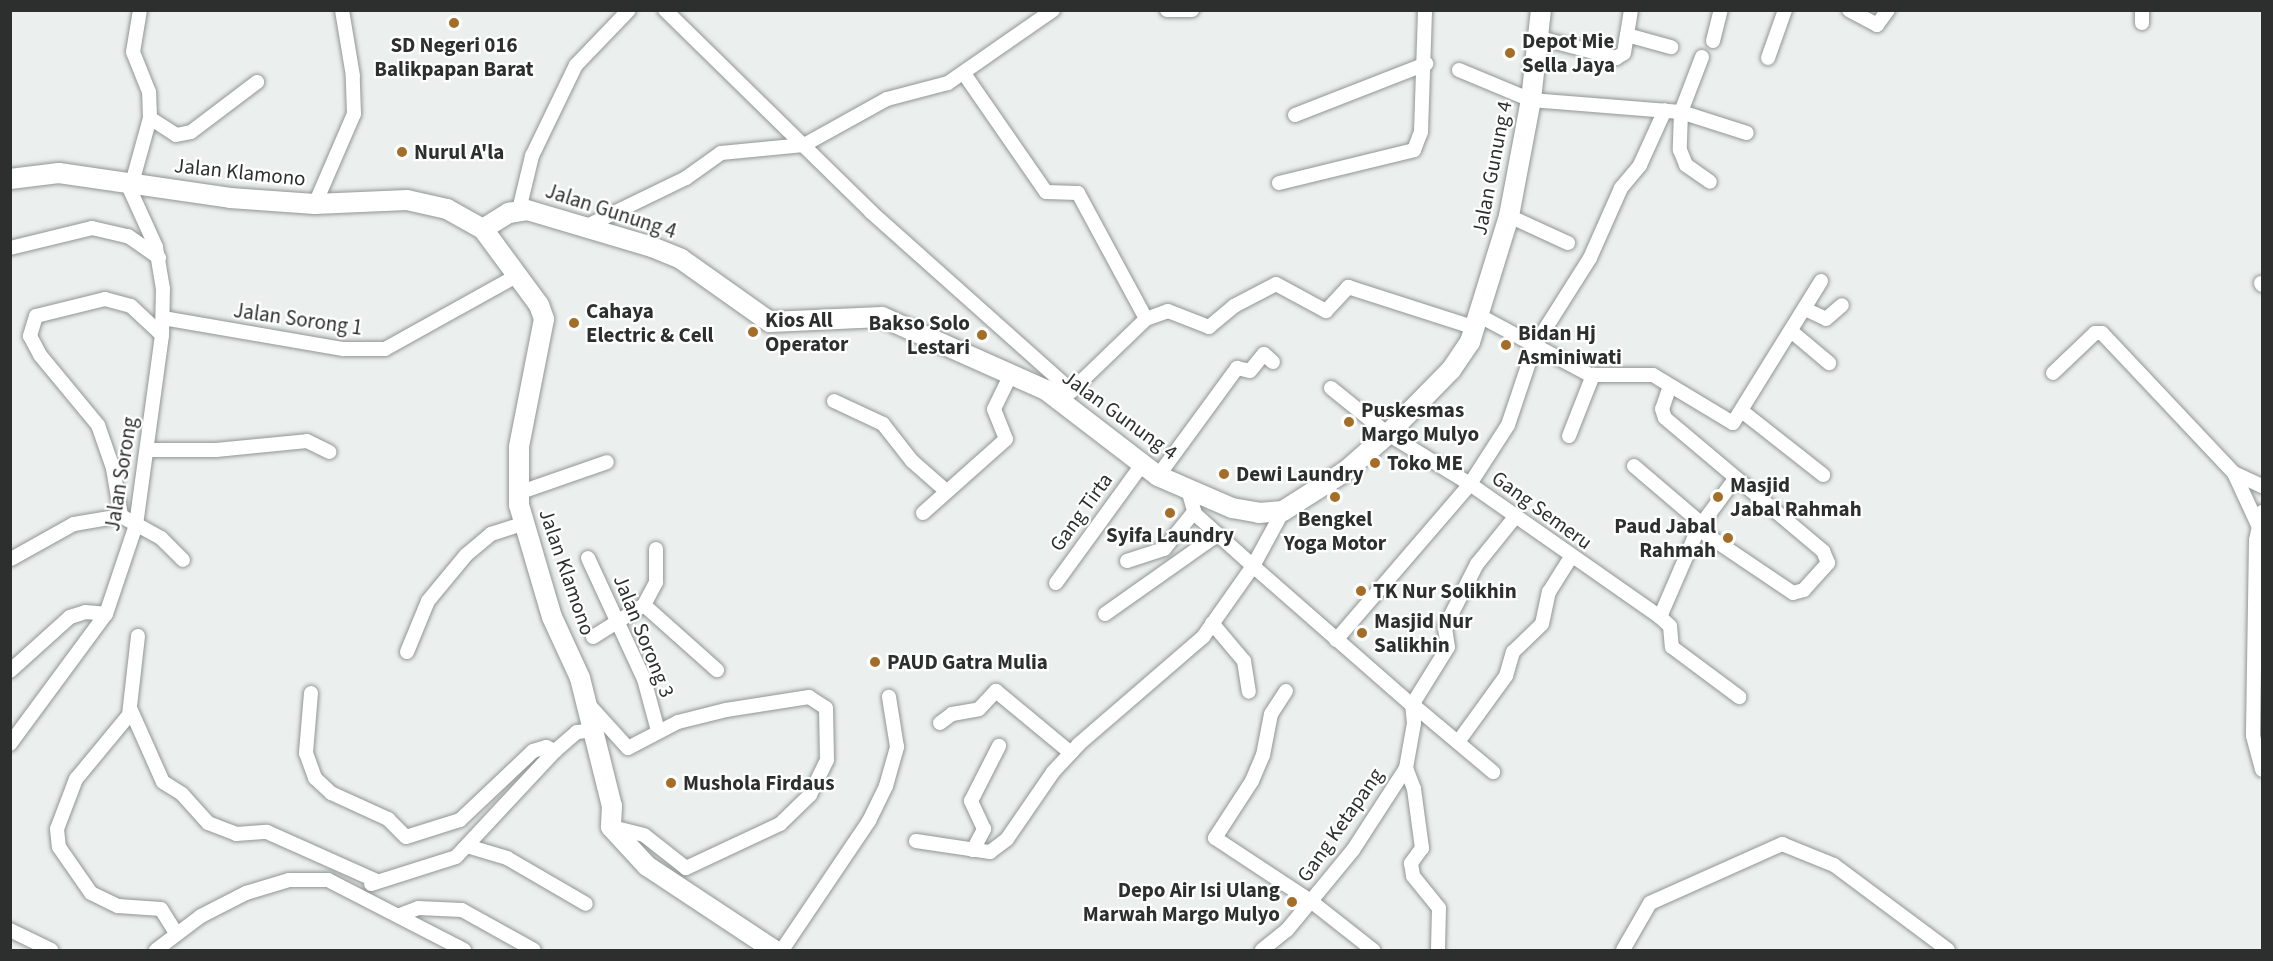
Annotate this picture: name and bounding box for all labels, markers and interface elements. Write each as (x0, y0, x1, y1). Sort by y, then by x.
marker: SD Negeri 016 Balikpapan Barat (447, 16, 461, 30)
place label: Depot Mie Sella Jaya (1522, 28, 1615, 78)
place label: SD Negeri 016 Balikpapan Barat (374, 32, 534, 82)
marker: Depot Mie Sella Jaya (1503, 46, 1517, 60)
street label: Jalan Gunung 4 (1467, 99, 1517, 237)
place label: Nurul A'la (414, 139, 504, 165)
marker: Nurul A'la (395, 145, 409, 159)
street label: Jalan Klamono (173, 153, 307, 191)
street label: Jalan Gunung 4 (542, 178, 680, 244)
street label: Jalan Sorong 1 (232, 297, 364, 341)
place label: Cahaya Electric & Cell (586, 298, 714, 348)
place label: Kios All Operator (765, 307, 848, 357)
place label: Bakso Solo Lestari (869, 310, 970, 360)
marker: Cahaya Electric & Cell (567, 316, 581, 330)
place label: Bidan Hj Asminiwati (1518, 320, 1622, 370)
marker: Kios All Operator (746, 325, 760, 339)
marker: Bakso Solo Lestari (975, 328, 989, 342)
marker: Bidan Hj Asminiwati (1499, 338, 1513, 352)
street label: Jalan Gunung 4 (1057, 365, 1183, 465)
place label: Puskesmas Margo Mulyo (1361, 397, 1479, 447)
street label: Jalan Sorong (100, 415, 142, 533)
marker: Puskesmas Margo Mulyo (1342, 415, 1356, 429)
place label: Toko ME (1387, 450, 1463, 476)
marker: Toko ME (1368, 456, 1382, 470)
place label: Dewi Laundry (1236, 461, 1364, 487)
street label: Gang Semeru (1487, 465, 1597, 555)
marker: Dewi Laundry (1217, 467, 1231, 481)
street label: Gang Tirta (1044, 468, 1118, 556)
place label: Masjid Jabal Rahmah (1730, 472, 1862, 522)
marker: Bengkel Yoga Motor (1328, 490, 1342, 504)
marker: Masjid Jabal Rahmah (1711, 490, 1725, 504)
street label: Jalan Klamono (534, 505, 600, 639)
marker: Syifa Laundry (1163, 506, 1177, 520)
place label: Bengkel Yoga Motor (1284, 506, 1386, 556)
place label: Paud Jabal Rahmah (1614, 513, 1716, 563)
place label: Syifa Laundry (1106, 522, 1234, 548)
marker: Paud Jabal Rahmah (1721, 531, 1735, 545)
street label: Jalan Sorong 3 (608, 571, 680, 701)
place label: TK Nur Solikhin (1373, 578, 1517, 604)
marker: TK Nur Solikhin (1354, 584, 1368, 598)
place label: Masjid Nur Salikhin (1374, 608, 1472, 658)
marker: Masjid Nur Salikhin (1355, 626, 1369, 640)
place label: PAUD Gatra Mulia (887, 649, 1048, 675)
marker: PAUD Gatra Mulia (868, 655, 882, 669)
street label: Gang Ketapang (1291, 763, 1389, 887)
place label: Mushola Firdaus (683, 770, 834, 796)
marker: Mushola Firdaus (664, 776, 678, 790)
place label: Depo Air Isi Ulang Marwah Margo Mulyo (1083, 877, 1280, 927)
marker: Depo Air Isi Ulang Marwah Margo Mulyo (1285, 895, 1299, 909)

